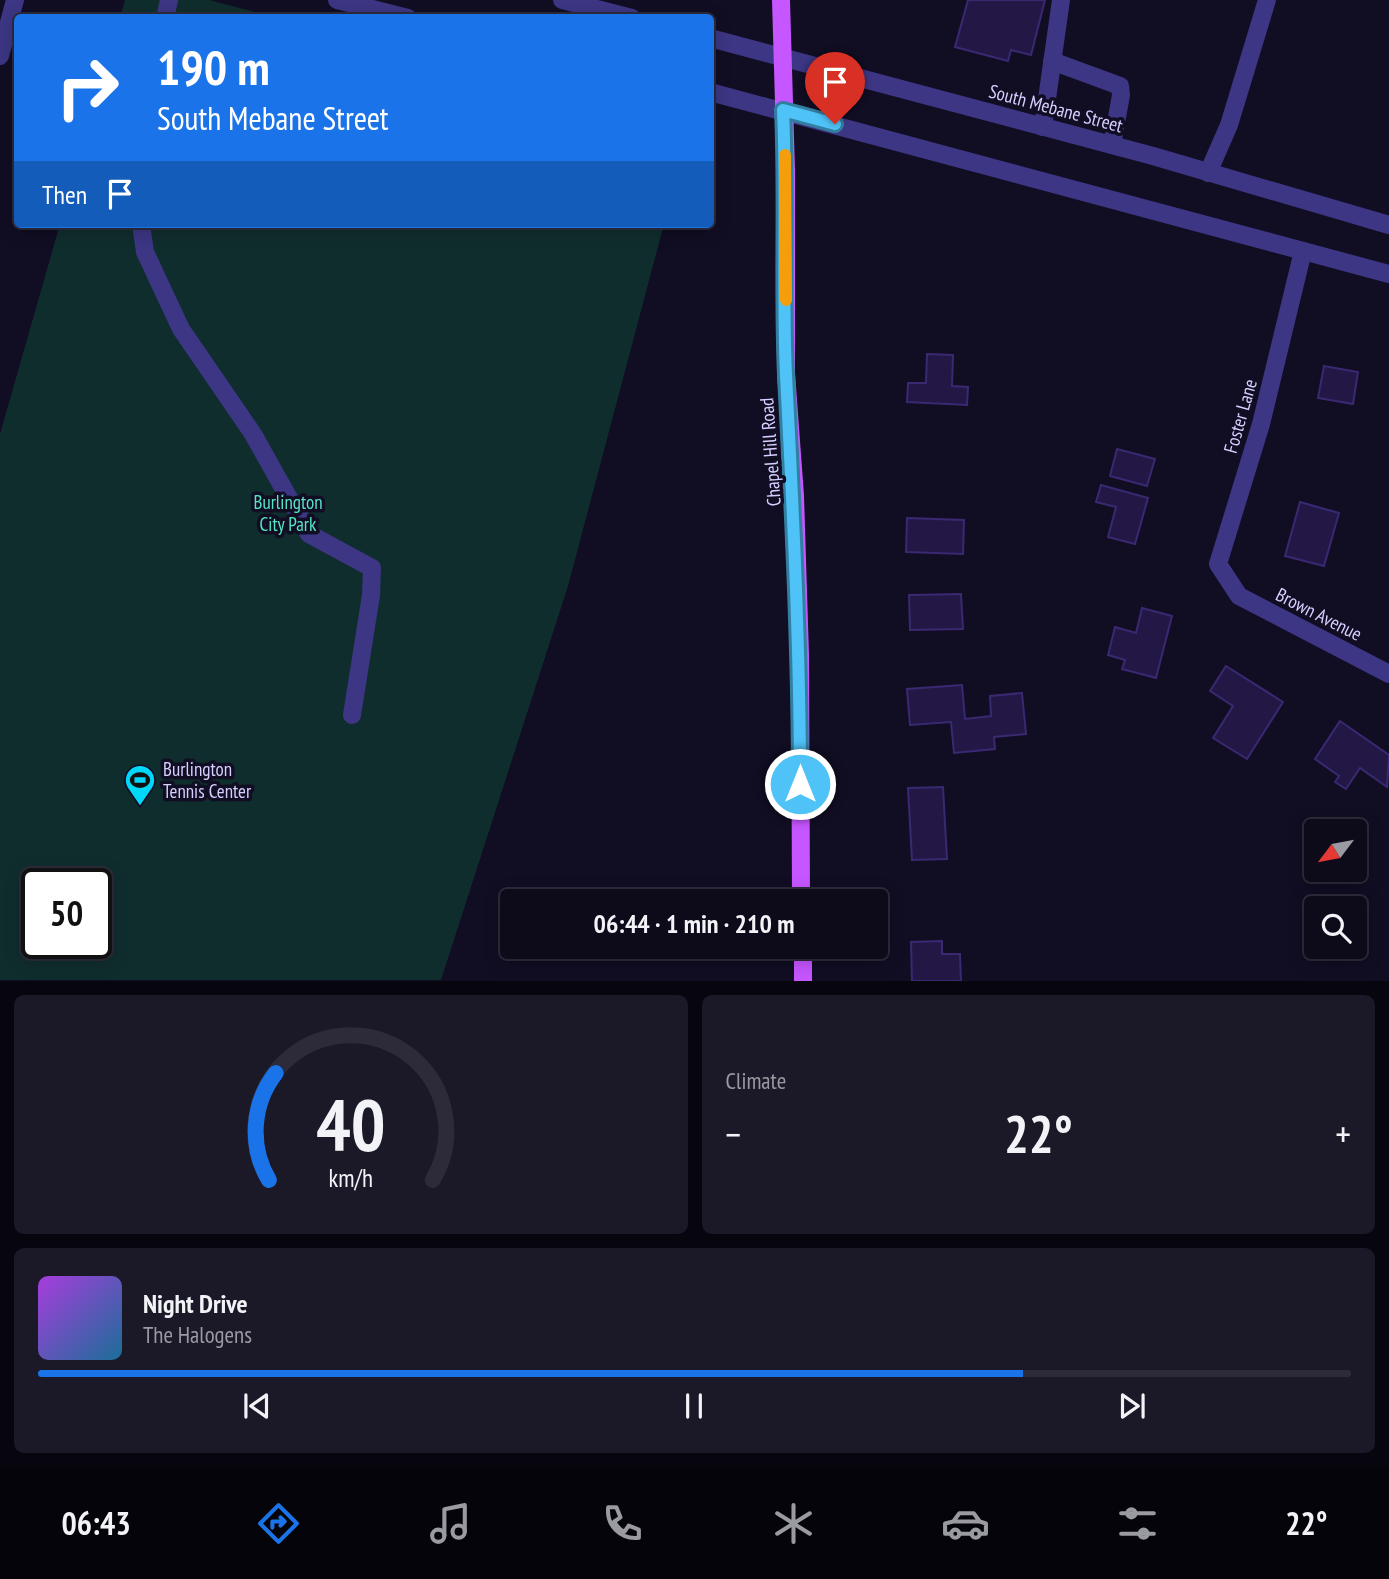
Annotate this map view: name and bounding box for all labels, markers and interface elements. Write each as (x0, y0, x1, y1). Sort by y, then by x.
text: 190 m (157, 35, 270, 99)
icon: right (42, 42, 133, 133)
pin (805, 52, 865, 124)
icon: arrive (816, 63, 854, 101)
street label: South Mebane Street (986, 79, 1126, 138)
text: South Mebane Street (157, 97, 389, 139)
icon: arrive (101, 175, 139, 213)
text: Then (42, 178, 87, 211)
street label: Foster Lane (1218, 376, 1262, 456)
street label: Chapel Hill Road (754, 397, 786, 507)
park label: Burlington City Park (253, 490, 323, 536)
street label: Brown Avenue (1272, 582, 1366, 646)
position arrow (763, 747, 837, 821)
place label: Burlington Tennis Center (163, 757, 252, 803)
sports icon: Burlington Tennis Center (123, 763, 157, 807)
north arrow (1304, 819, 1367, 882)
map controls (1304, 819, 1367, 959)
speed limit sign: 50 (21, 868, 112, 959)
button: search (1304, 896, 1367, 959)
text: 06:44 · 1 min · 210 m (594, 907, 794, 940)
text: Climate (726, 1066, 786, 1095)
text: 40 (316, 1077, 386, 1171)
text: 22° (1004, 1100, 1073, 1167)
text: − (726, 1109, 741, 1158)
text: + (1335, 1109, 1351, 1158)
text: km/h (329, 1162, 373, 1194)
text: Night Drive (143, 1287, 248, 1320)
text: The Halogens (143, 1320, 252, 1349)
icon: previous (238, 1387, 276, 1425)
icon: pause (675, 1387, 713, 1425)
icon: next (1113, 1387, 1151, 1425)
icon: directions (254, 1499, 303, 1548)
icon: music (426, 1499, 475, 1548)
icon: phone (598, 1499, 647, 1548)
icon: climate (769, 1499, 818, 1548)
icon: car (941, 1499, 990, 1548)
icon: filters (1113, 1499, 1162, 1548)
text: 06:43 (61, 1502, 131, 1544)
text: 22° (1285, 1502, 1328, 1544)

